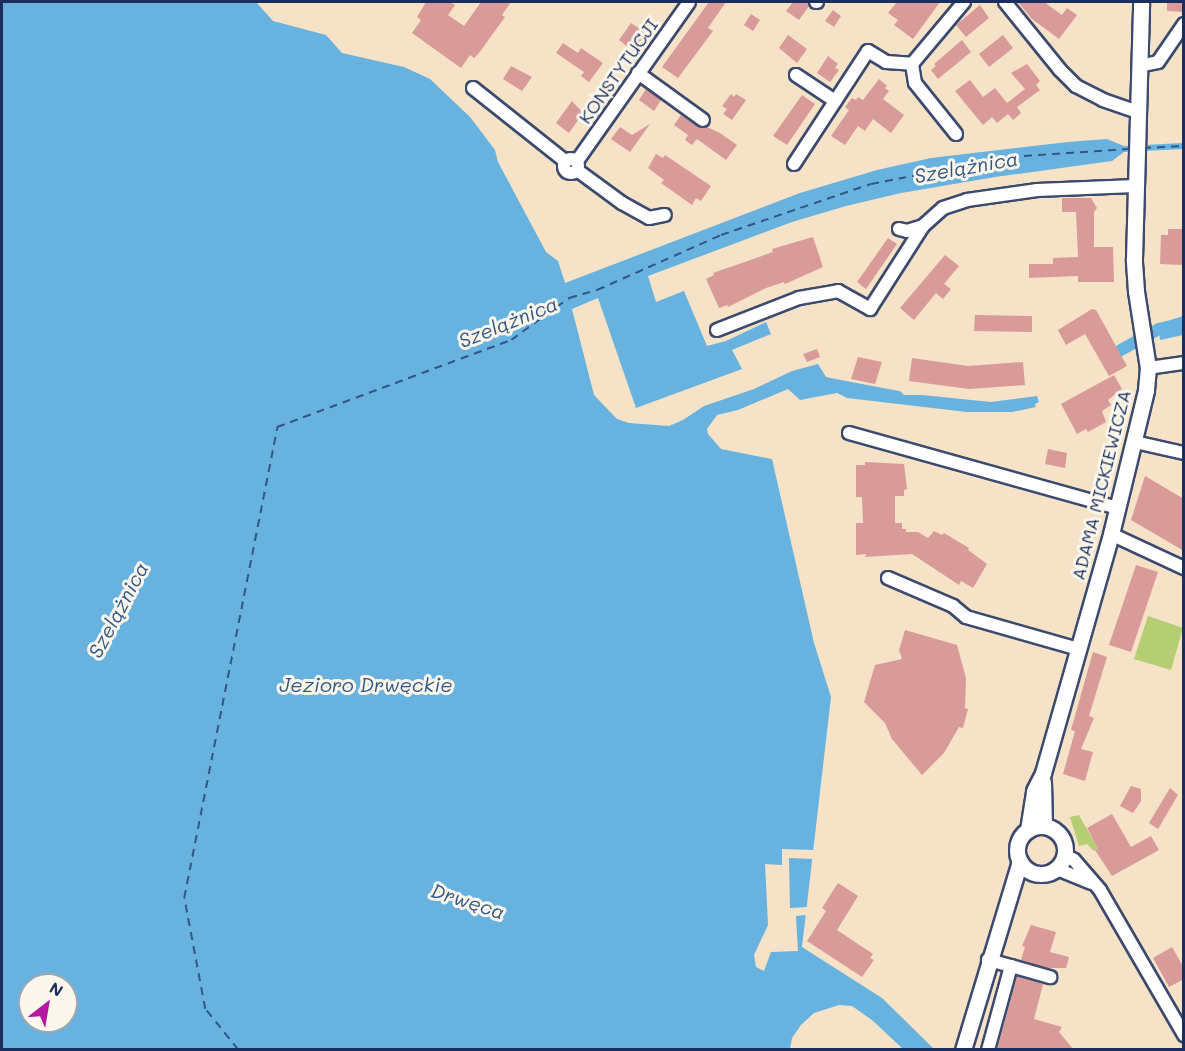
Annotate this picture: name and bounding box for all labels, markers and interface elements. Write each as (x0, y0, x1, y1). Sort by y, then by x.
street label: KONSTYTUCJI (574, 14, 662, 128)
water label: Szelążnica (912, 146, 1020, 188)
water label: Szelążnica (455, 291, 561, 353)
street label: ADAMA MICKIEWICZA (1067, 388, 1135, 582)
water label: Szelążnica (83, 558, 153, 662)
water label: Jezioro Drwęckie (279, 672, 453, 696)
water label: Drwęca (428, 878, 508, 924)
north arrow (18, 973, 78, 1033)
text: N (46, 977, 67, 1001)

